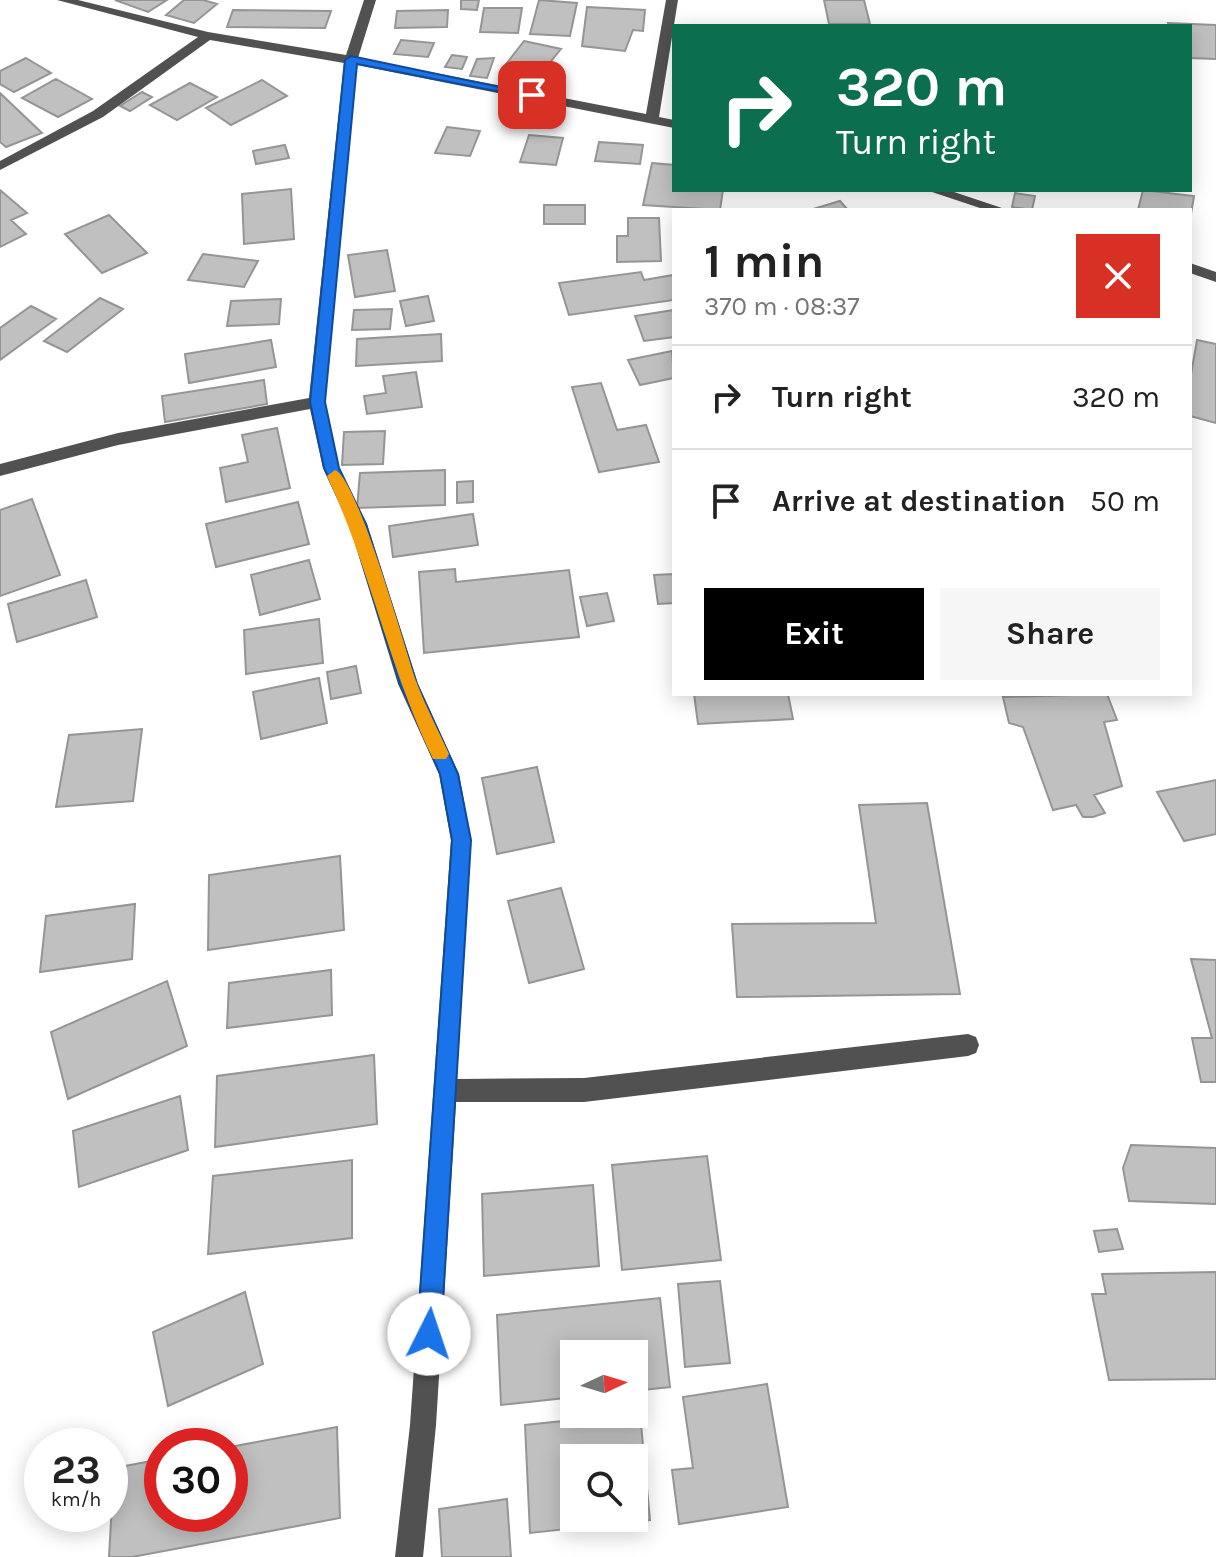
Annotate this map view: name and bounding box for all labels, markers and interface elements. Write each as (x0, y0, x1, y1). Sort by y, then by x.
text: 320 m (836, 54, 1007, 119)
icon: right (704, 56, 808, 160)
pin (498, 61, 566, 129)
icon: arrive (510, 73, 554, 117)
text: Turn right (836, 121, 996, 163)
text: 1 min (704, 233, 824, 289)
button: close (1076, 234, 1160, 318)
text: 370 m · 08:37 (704, 291, 859, 322)
icon: right (704, 375, 748, 419)
text: Turn right (772, 379, 912, 415)
text: 320 m (1072, 379, 1160, 415)
icon: arrive (704, 479, 748, 523)
text: Arrive at destination (772, 483, 1066, 519)
text: 50 m (1090, 483, 1160, 519)
button: Exit (704, 588, 924, 680)
button: Share (940, 588, 1160, 680)
position arrow (387, 1292, 471, 1376)
north arrow (560, 1340, 648, 1428)
map controls (560, 1340, 648, 1532)
speed limit sign: 30 (144, 1428, 248, 1532)
button: search (560, 1444, 648, 1532)
text: 23 (51, 1446, 101, 1493)
text: km/h (51, 1488, 101, 1511)

